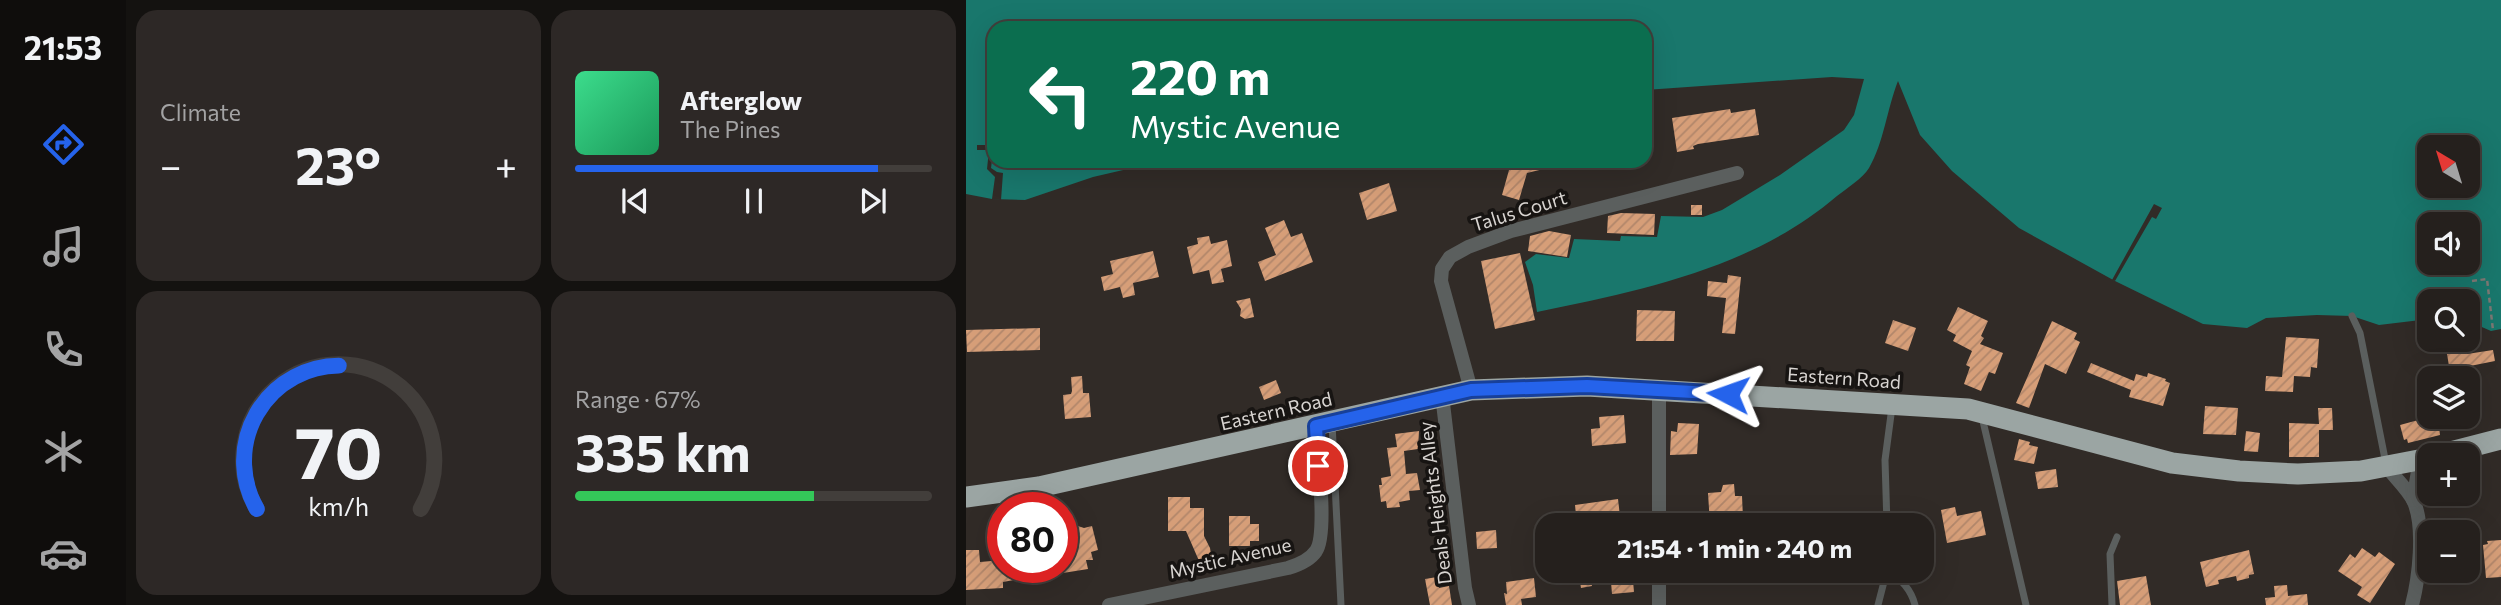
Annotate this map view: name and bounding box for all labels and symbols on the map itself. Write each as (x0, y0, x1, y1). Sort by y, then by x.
north arrow (2417, 135, 2480, 198)
street label: Talus Court (1468, 185, 1570, 236)
position arrow (1691, 357, 1765, 431)
street label: Eastern Road (1786, 362, 1902, 393)
street label: Eastern Road (1218, 386, 1334, 435)
street label: Deals Heights Alley (1413, 420, 1456, 586)
pin (1288, 436, 1348, 496)
speed limit sign: 80 (987, 492, 1078, 583)
street label: Mystic Avenue (1166, 532, 1293, 583)

